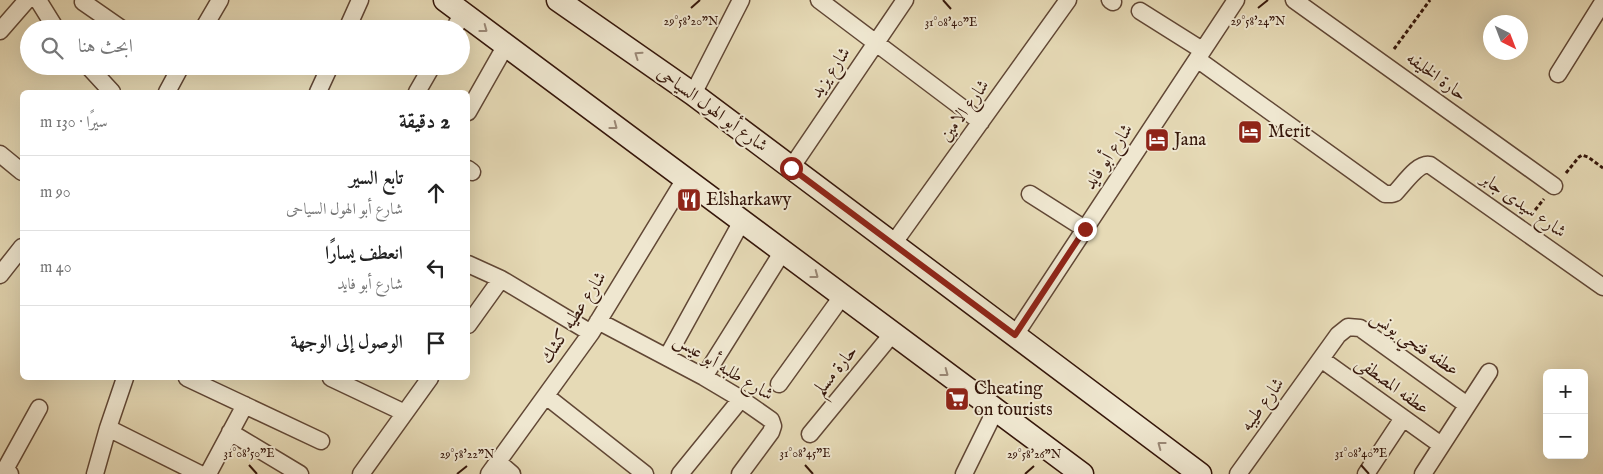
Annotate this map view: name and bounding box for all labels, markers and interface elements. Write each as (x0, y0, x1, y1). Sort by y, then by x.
text: 29°58'20"N (664, 14, 719, 29)
text: 29°58'24"N (1231, 14, 1286, 29)
text: 31°08'40"E (925, 15, 977, 30)
north arrow (1483, 15, 1528, 60)
search box (20, 20, 470, 75)
one-way arrow (478, 23, 488, 32)
icon: search (38, 34, 66, 62)
text: ابحث هنا (78, 35, 133, 59)
street label: شارع يزيد (806, 43, 858, 104)
street label: حارة الخليفه (1401, 47, 1471, 107)
one-way arrow (634, 52, 644, 61)
street label: شارع أبو الهول السياحى (651, 60, 774, 160)
street label: شارع الامين (935, 75, 997, 148)
text: 2 دقيقة (399, 109, 450, 136)
text: سيرًا · 130 m (40, 113, 108, 133)
street label: شارع أبو فايد (1077, 118, 1141, 195)
hotel icon: Merit (1237, 119, 1263, 145)
one-way arrow (608, 121, 617, 129)
place label: Merit (1268, 121, 1311, 144)
hotel icon: Jana (1144, 127, 1170, 153)
place label: Jana (1172, 129, 1206, 152)
route start (780, 157, 803, 180)
text: تابع السير (349, 167, 403, 191)
street label: شارع سيدى جابر (1473, 167, 1570, 246)
icon: ahead (422, 179, 450, 207)
text: 90 m (40, 183, 71, 203)
restaurant icon: Elsharkawy (676, 187, 702, 213)
place label: Elsharkawy (706, 189, 792, 212)
text: شارع أبو الهول السياحى (286, 200, 403, 220)
route end (1074, 218, 1097, 241)
text: انعطف يسارًا (325, 242, 403, 266)
icon: left (422, 254, 450, 282)
text: 40 m (40, 258, 72, 278)
street label: شارع عطيه كشك (536, 267, 614, 370)
one-way arrow (809, 269, 819, 278)
text: شارع أبو فايد (337, 275, 403, 295)
street label: عطفه فتحي يونس (1363, 306, 1463, 385)
street label: شارع طلبه أبو عيس (668, 327, 779, 409)
icon: arrive (422, 329, 450, 357)
text: الوصول إلى الوجهة (291, 331, 403, 355)
street label: حارة مسلم (809, 341, 867, 404)
street label: عطفه المصطفى (1351, 352, 1433, 420)
one-way arrow (939, 367, 948, 375)
map controls (1543, 369, 1588, 459)
button: + (1543, 369, 1588, 414)
street label: شارع طيبه (1236, 374, 1292, 438)
place label: Cheating on tourists (974, 378, 1053, 422)
supermarket icon: Cheating on tourists (944, 386, 970, 412)
button: − (1543, 414, 1588, 459)
one-way arrow (1157, 442, 1167, 451)
text: 31°08'50"E (223, 446, 275, 461)
text: 31°08'45"E (779, 446, 831, 461)
text: 31°08'40"E (1335, 446, 1387, 461)
text: 29°58'22"N (440, 447, 495, 462)
text: 29°58'26"N (1007, 447, 1062, 462)

